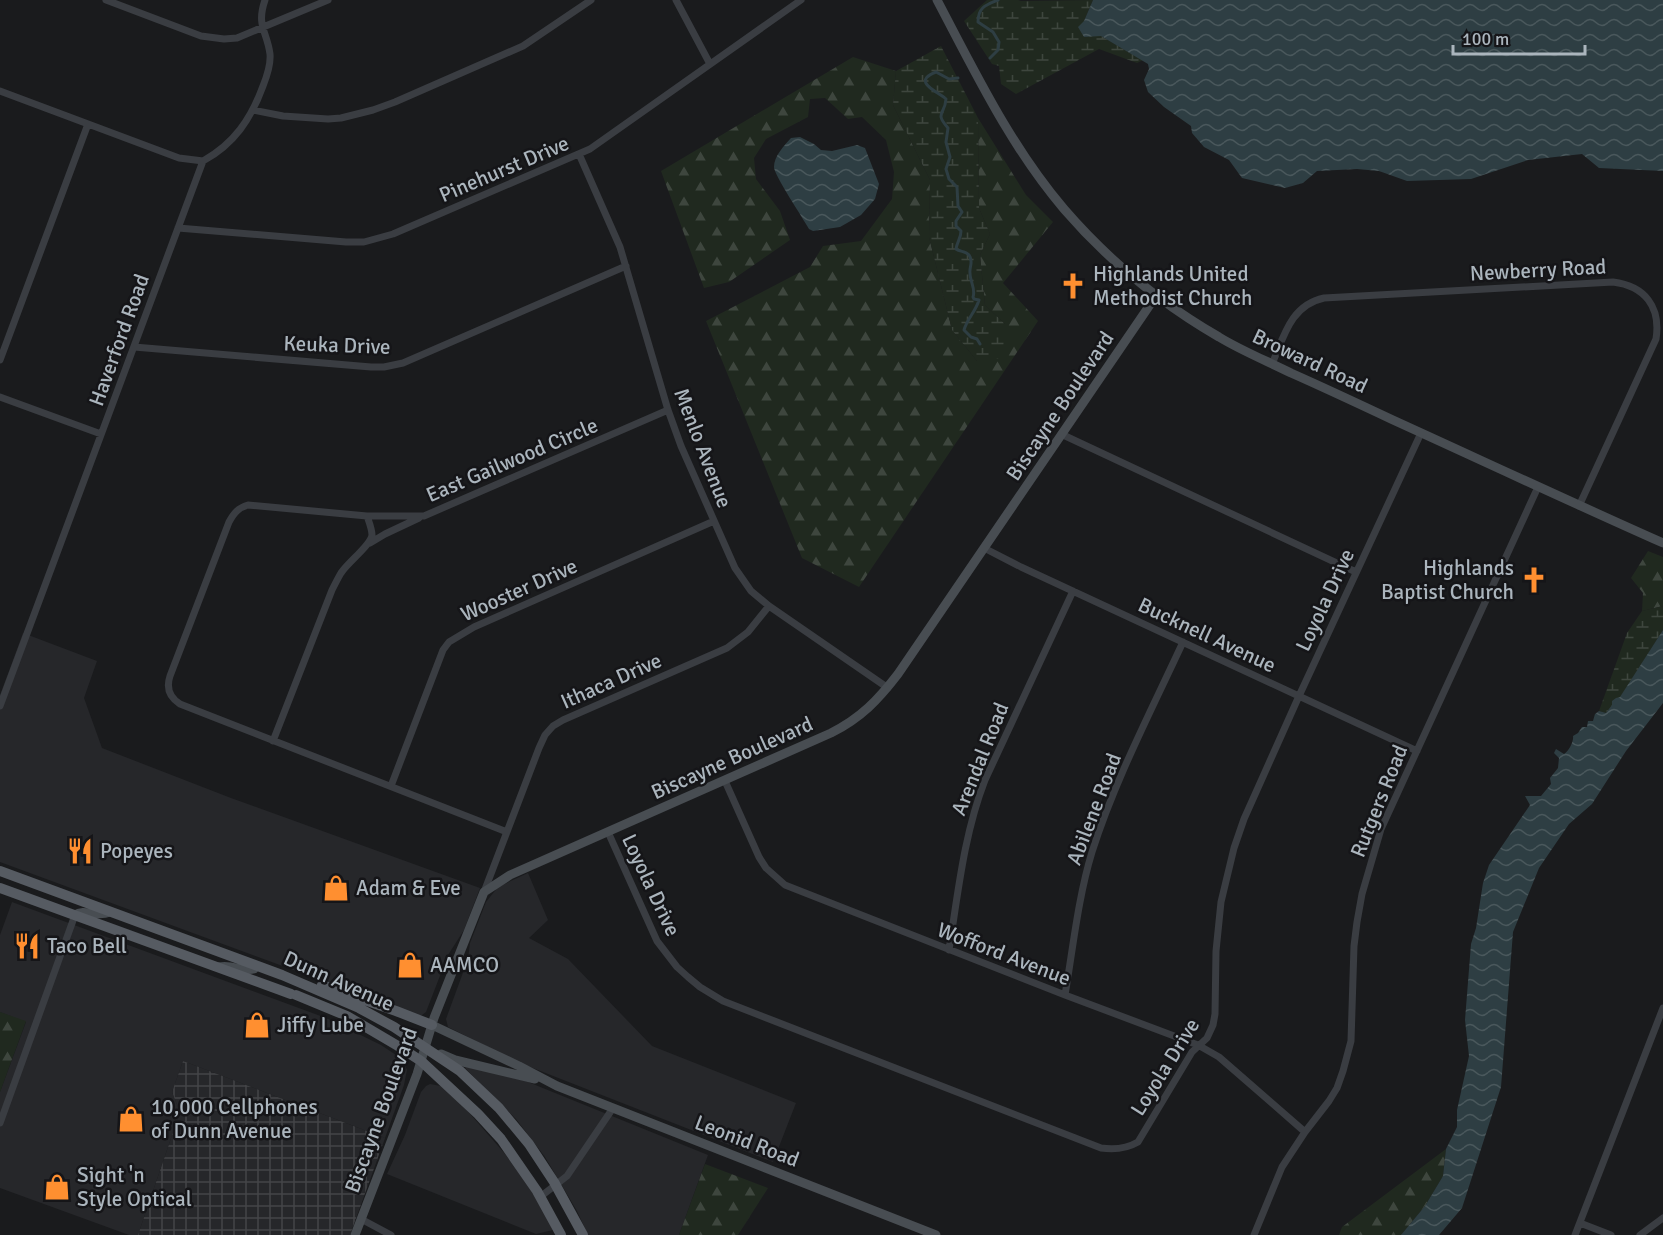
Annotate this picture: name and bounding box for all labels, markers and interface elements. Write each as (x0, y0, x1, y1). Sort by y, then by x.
scale bar (1453, 18, 1585, 56)
text: 100 m (1462, 28, 1509, 50)
street label: Pinehurst Drive (435, 130, 573, 208)
street label: Newberry Road (1469, 253, 1607, 287)
place label: Highlands United Methodist Church (1093, 261, 1252, 311)
street label: Haverford Road (83, 270, 155, 410)
church icon: Highlands United Methodist Church (1058, 271, 1088, 301)
street label: Broward Road (1248, 323, 1372, 399)
street label: Biscayne Boulevard (1000, 326, 1120, 486)
street label: Keuka Drive (283, 330, 391, 360)
street label: Menlo Avenue (668, 384, 738, 512)
street label: East Gailwood Circle (422, 412, 602, 508)
street label: Loyola Drive (1290, 545, 1360, 655)
street label: Wooster Drive (457, 553, 581, 627)
place label: Highlands Baptist Church (1381, 555, 1514, 605)
church icon: Highlands Baptist Church (1519, 565, 1549, 595)
street label: Bucknell Avenue (1134, 592, 1280, 678)
street label: Ithaca Drive (557, 647, 665, 715)
street label: Arendal Road (946, 699, 1014, 819)
street label: Biscayne Boulevard (647, 711, 817, 805)
street label: Rutgers Road (1345, 741, 1413, 861)
street label: Abilene Road (1061, 749, 1127, 869)
street label: Loyola Drive (616, 830, 686, 940)
restaurant icon: Popeyes (65, 836, 95, 866)
place label: Popeyes (100, 838, 173, 864)
shop icon: Adam & Eve (321, 873, 351, 903)
place label: Adam & Eve (356, 875, 461, 901)
street label: Wofford Avenue (934, 917, 1074, 991)
restaurant icon: Taco Bell (12, 931, 42, 961)
place label: Taco Bell (47, 933, 127, 959)
street label: Dunn Avenue (280, 945, 398, 1017)
shop icon: AAMCO (395, 950, 425, 980)
place label: AAMCO (430, 952, 499, 978)
shop icon: Jiffy Lube (242, 1010, 272, 1040)
place label: Jiffy Lube (277, 1012, 364, 1038)
street label: Loyola Drive (1125, 1013, 1205, 1121)
street label: Biscayne Boulevard (339, 1024, 423, 1196)
place label: 10,000 Cellphones of Dunn Avenue (151, 1094, 318, 1144)
shop icon: 10,000 Cellphones of Dunn Avenue (116, 1104, 146, 1134)
street label: Leonid Road (691, 1109, 803, 1173)
place label: Sight 'n Style Optical (77, 1162, 192, 1212)
shop icon: Sight 'n Style Optical (42, 1172, 72, 1202)

